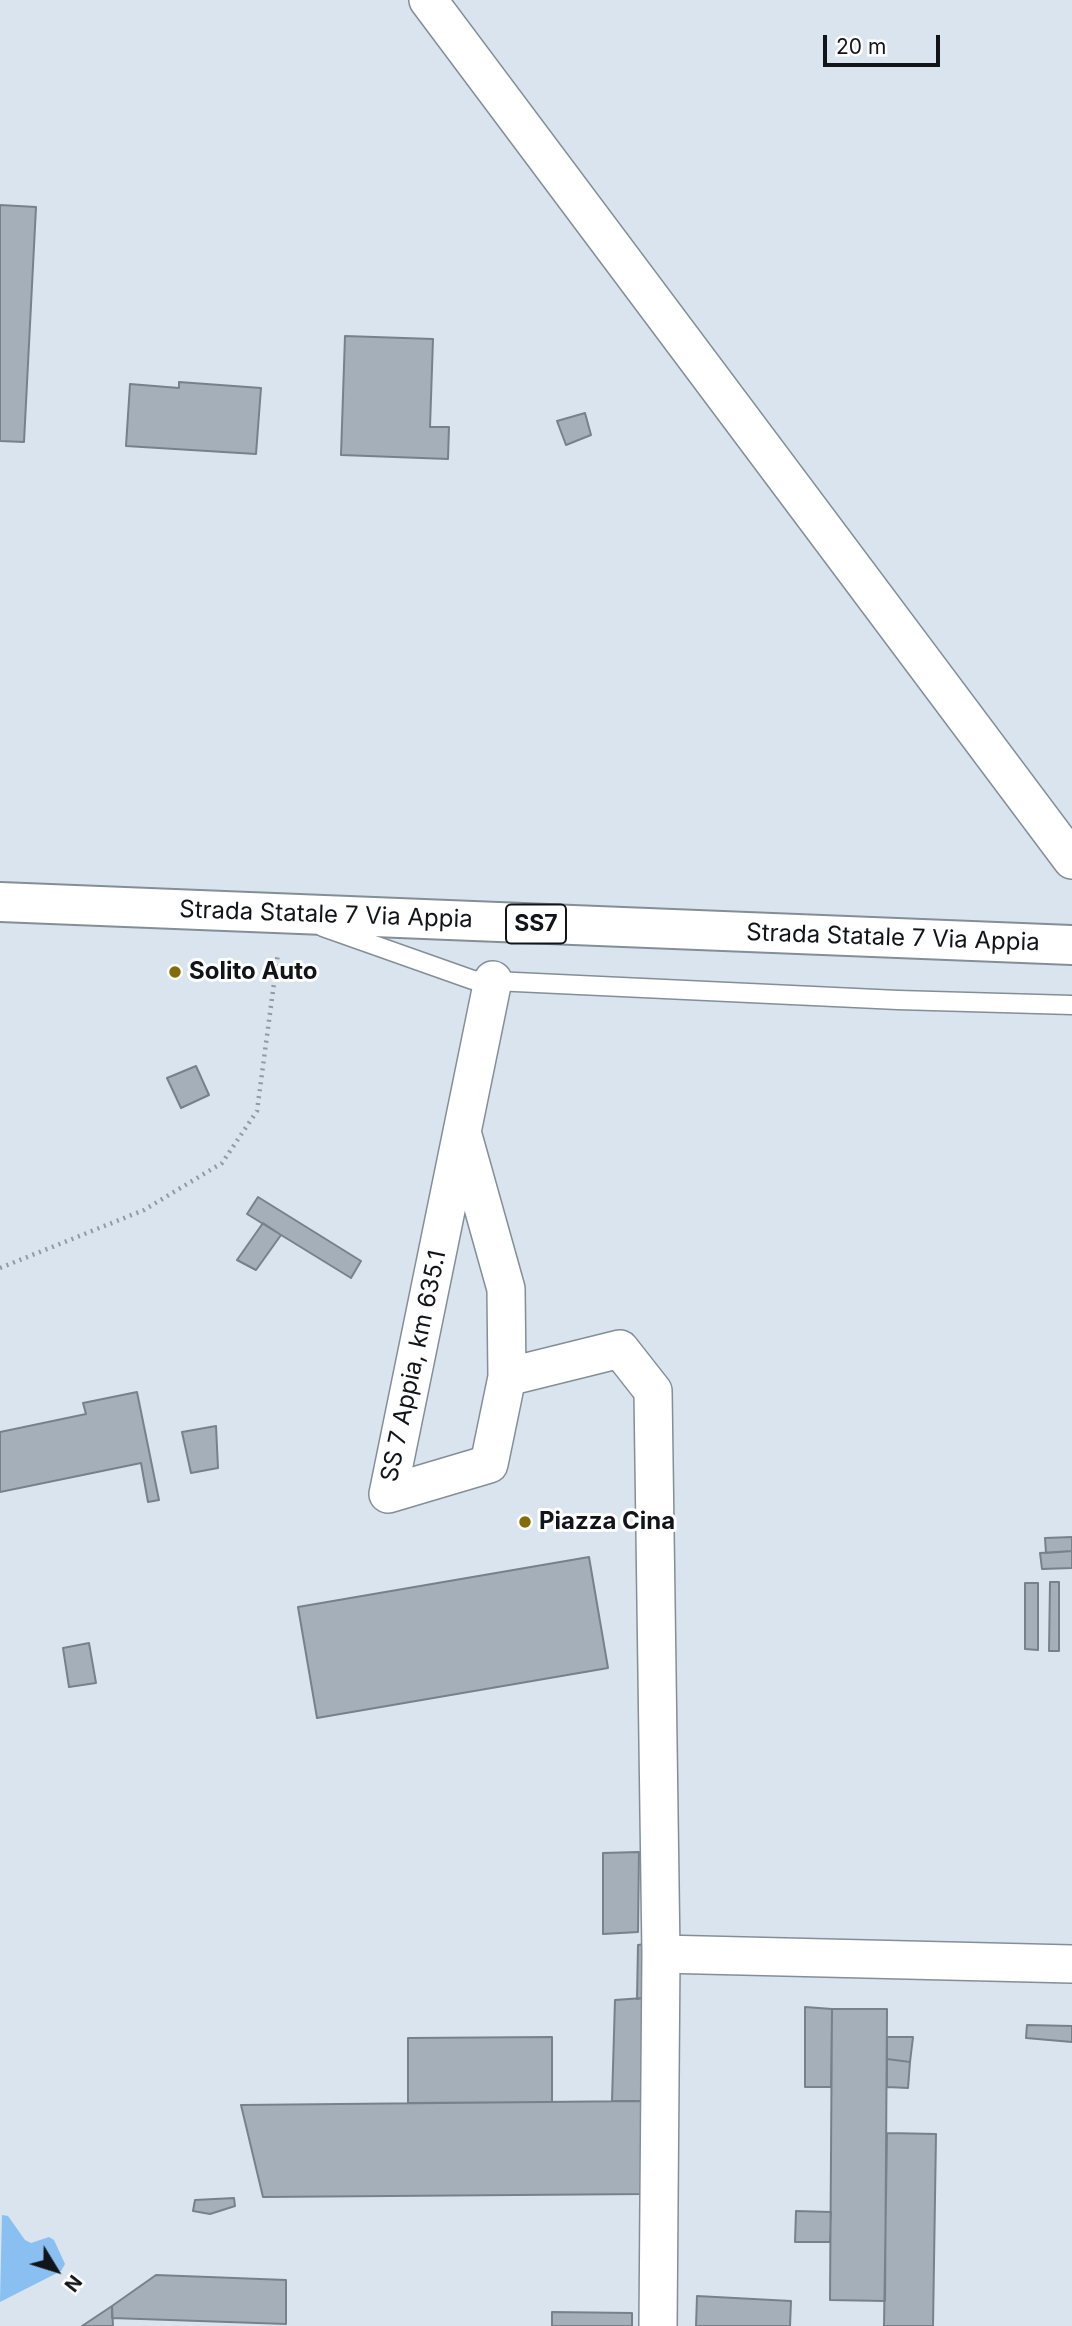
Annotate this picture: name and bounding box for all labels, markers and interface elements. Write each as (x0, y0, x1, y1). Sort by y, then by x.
scale bar (827, 21, 944, 65)
text: 20 m (836, 34, 886, 59)
street label: Strada Statale 7 Via Appia (179, 895, 473, 935)
road number: SS7 (506, 904, 566, 944)
street label: Strada Statale 7 Via Appia (746, 918, 1040, 958)
place label: Solito Auto (189, 958, 318, 986)
marker: Solito Auto (167, 964, 183, 980)
street label: SS 7 Appia, km 635.1 (375, 1248, 453, 1484)
place label: Piazza Cina (539, 1508, 675, 1536)
marker: Piazza Cina (517, 1514, 533, 1530)
north arrow (21, 2235, 91, 2305)
text: N (59, 2270, 86, 2296)

